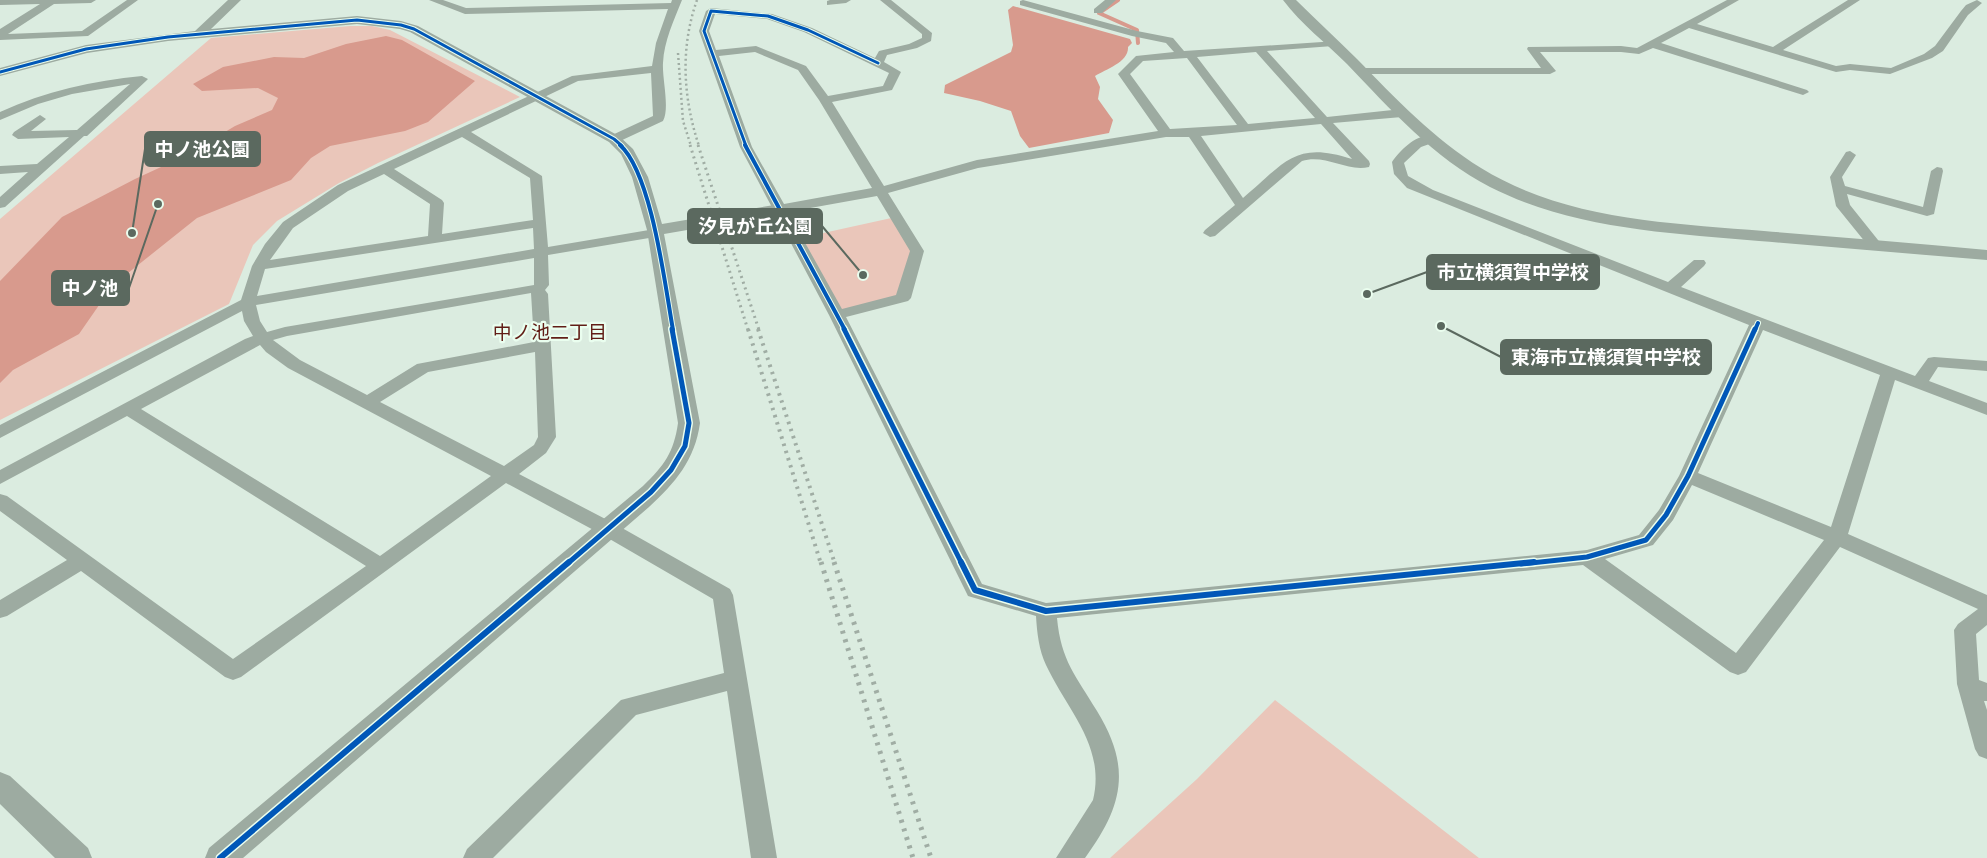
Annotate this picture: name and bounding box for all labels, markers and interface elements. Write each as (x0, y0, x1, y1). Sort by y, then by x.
callout: 中ノ池公園 (145, 132, 260, 166)
text: 中ノ池公園 (154, 140, 250, 160)
callout: 汐見が丘公園 (688, 209, 822, 243)
text: 汐見が丘公園 (698, 216, 812, 237)
callout: 市立横須賀中学校 (1427, 255, 1599, 289)
text: 市立横須賀中学校 (1437, 262, 1589, 283)
callout: 中ノ池 (52, 271, 129, 305)
text: 中ノ池 (61, 279, 119, 299)
district label: 中ノ池二丁目 (493, 323, 607, 343)
callout: 東海市立横須賀中学校 (1501, 340, 1711, 374)
text: 東海市立横須賀中学校 (1511, 347, 1701, 368)

